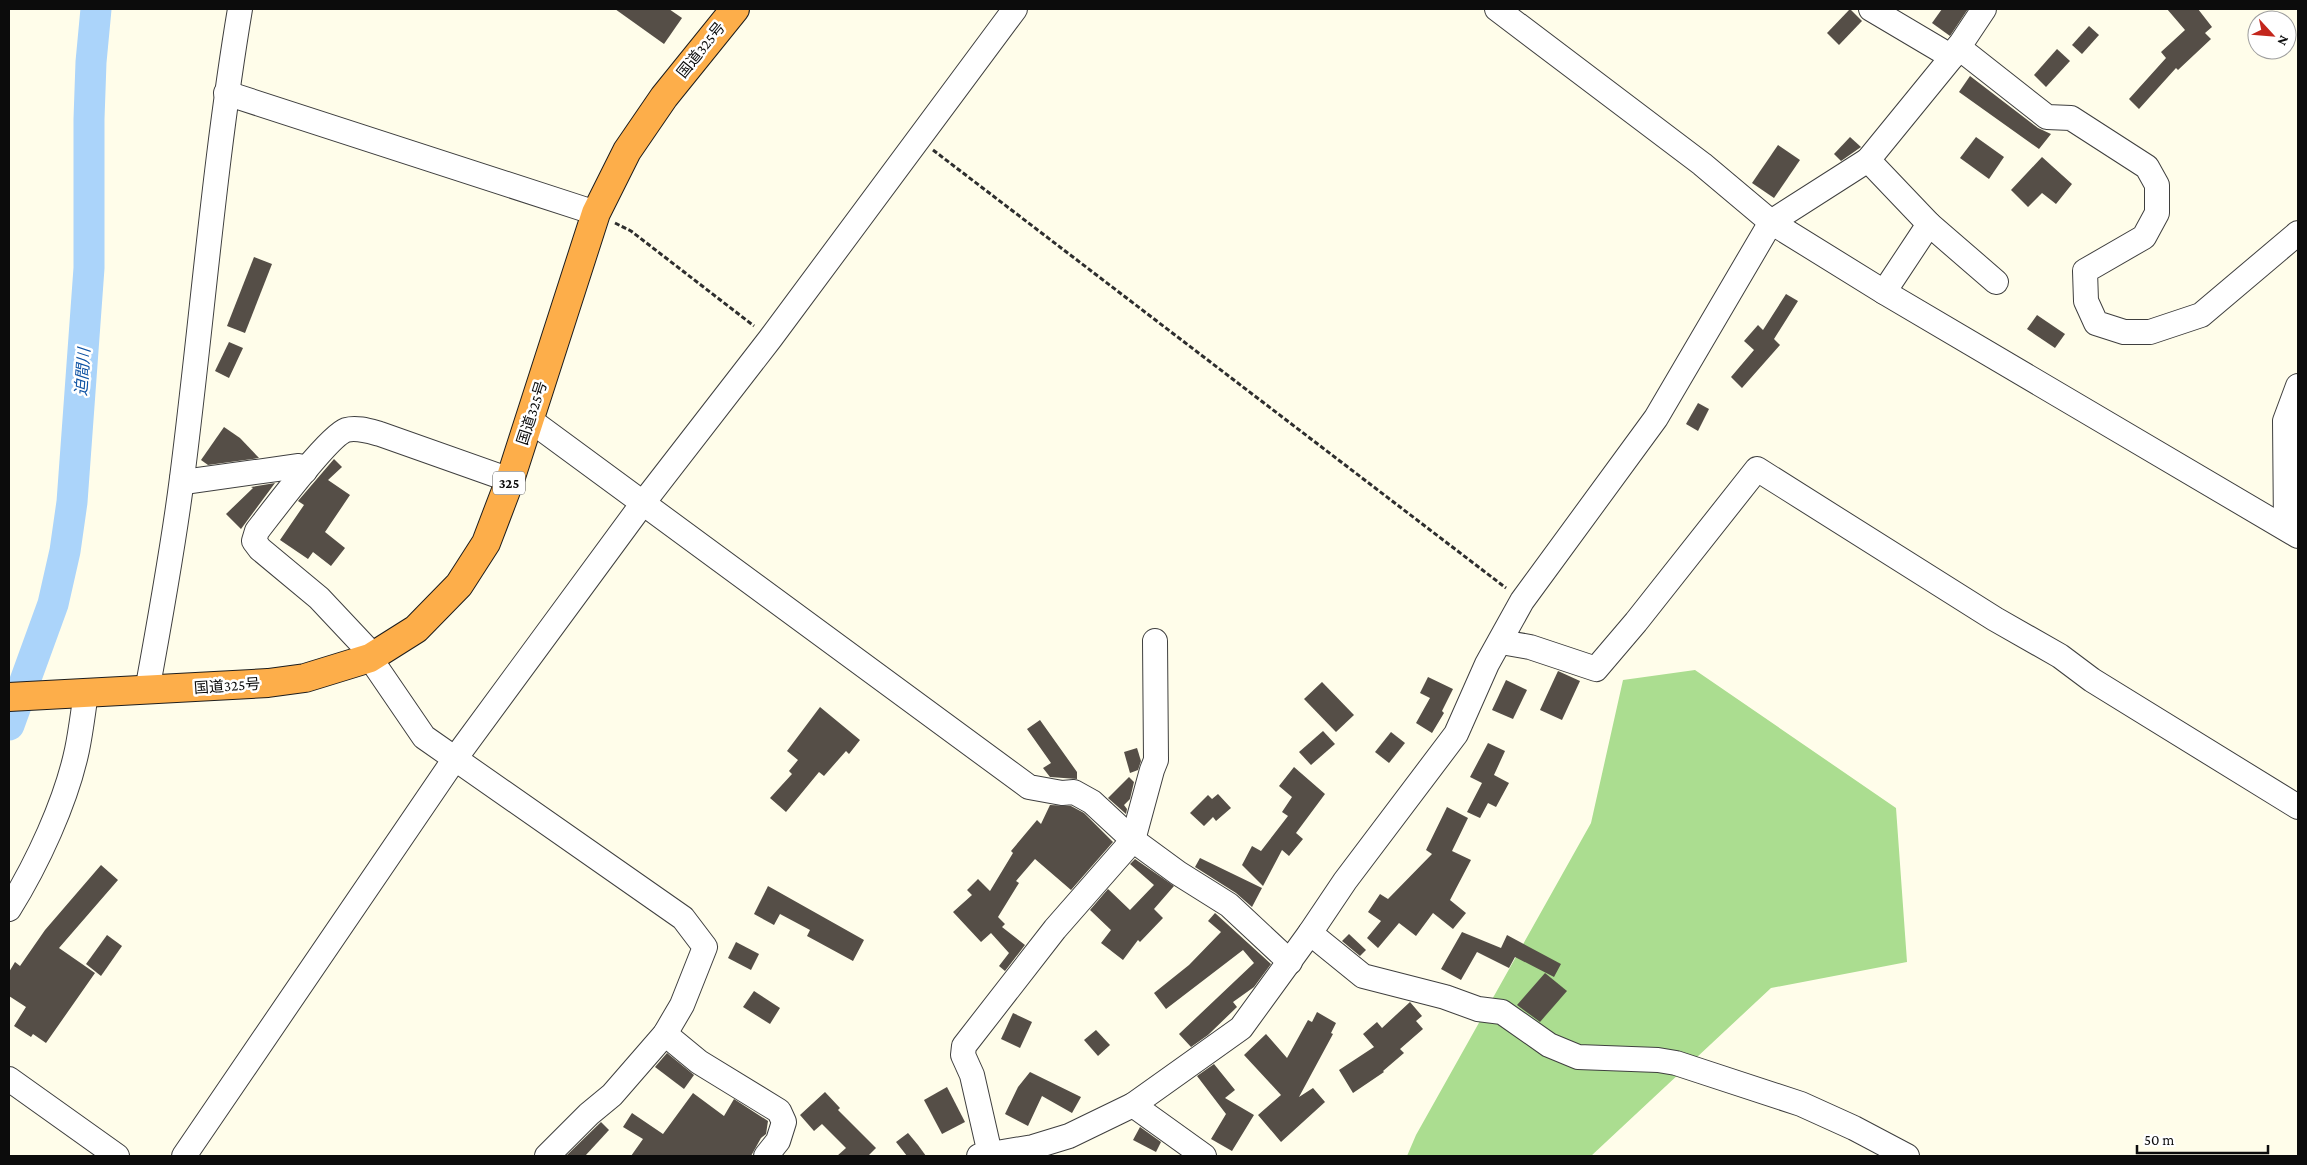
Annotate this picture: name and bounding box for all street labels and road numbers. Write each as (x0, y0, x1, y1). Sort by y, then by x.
street label: 国道325号 (674, 19, 728, 81)
street label: 国道325号 (514, 379, 550, 447)
road number: 325 (493, 472, 525, 494)
street label: 国道325号 (193, 676, 261, 696)

